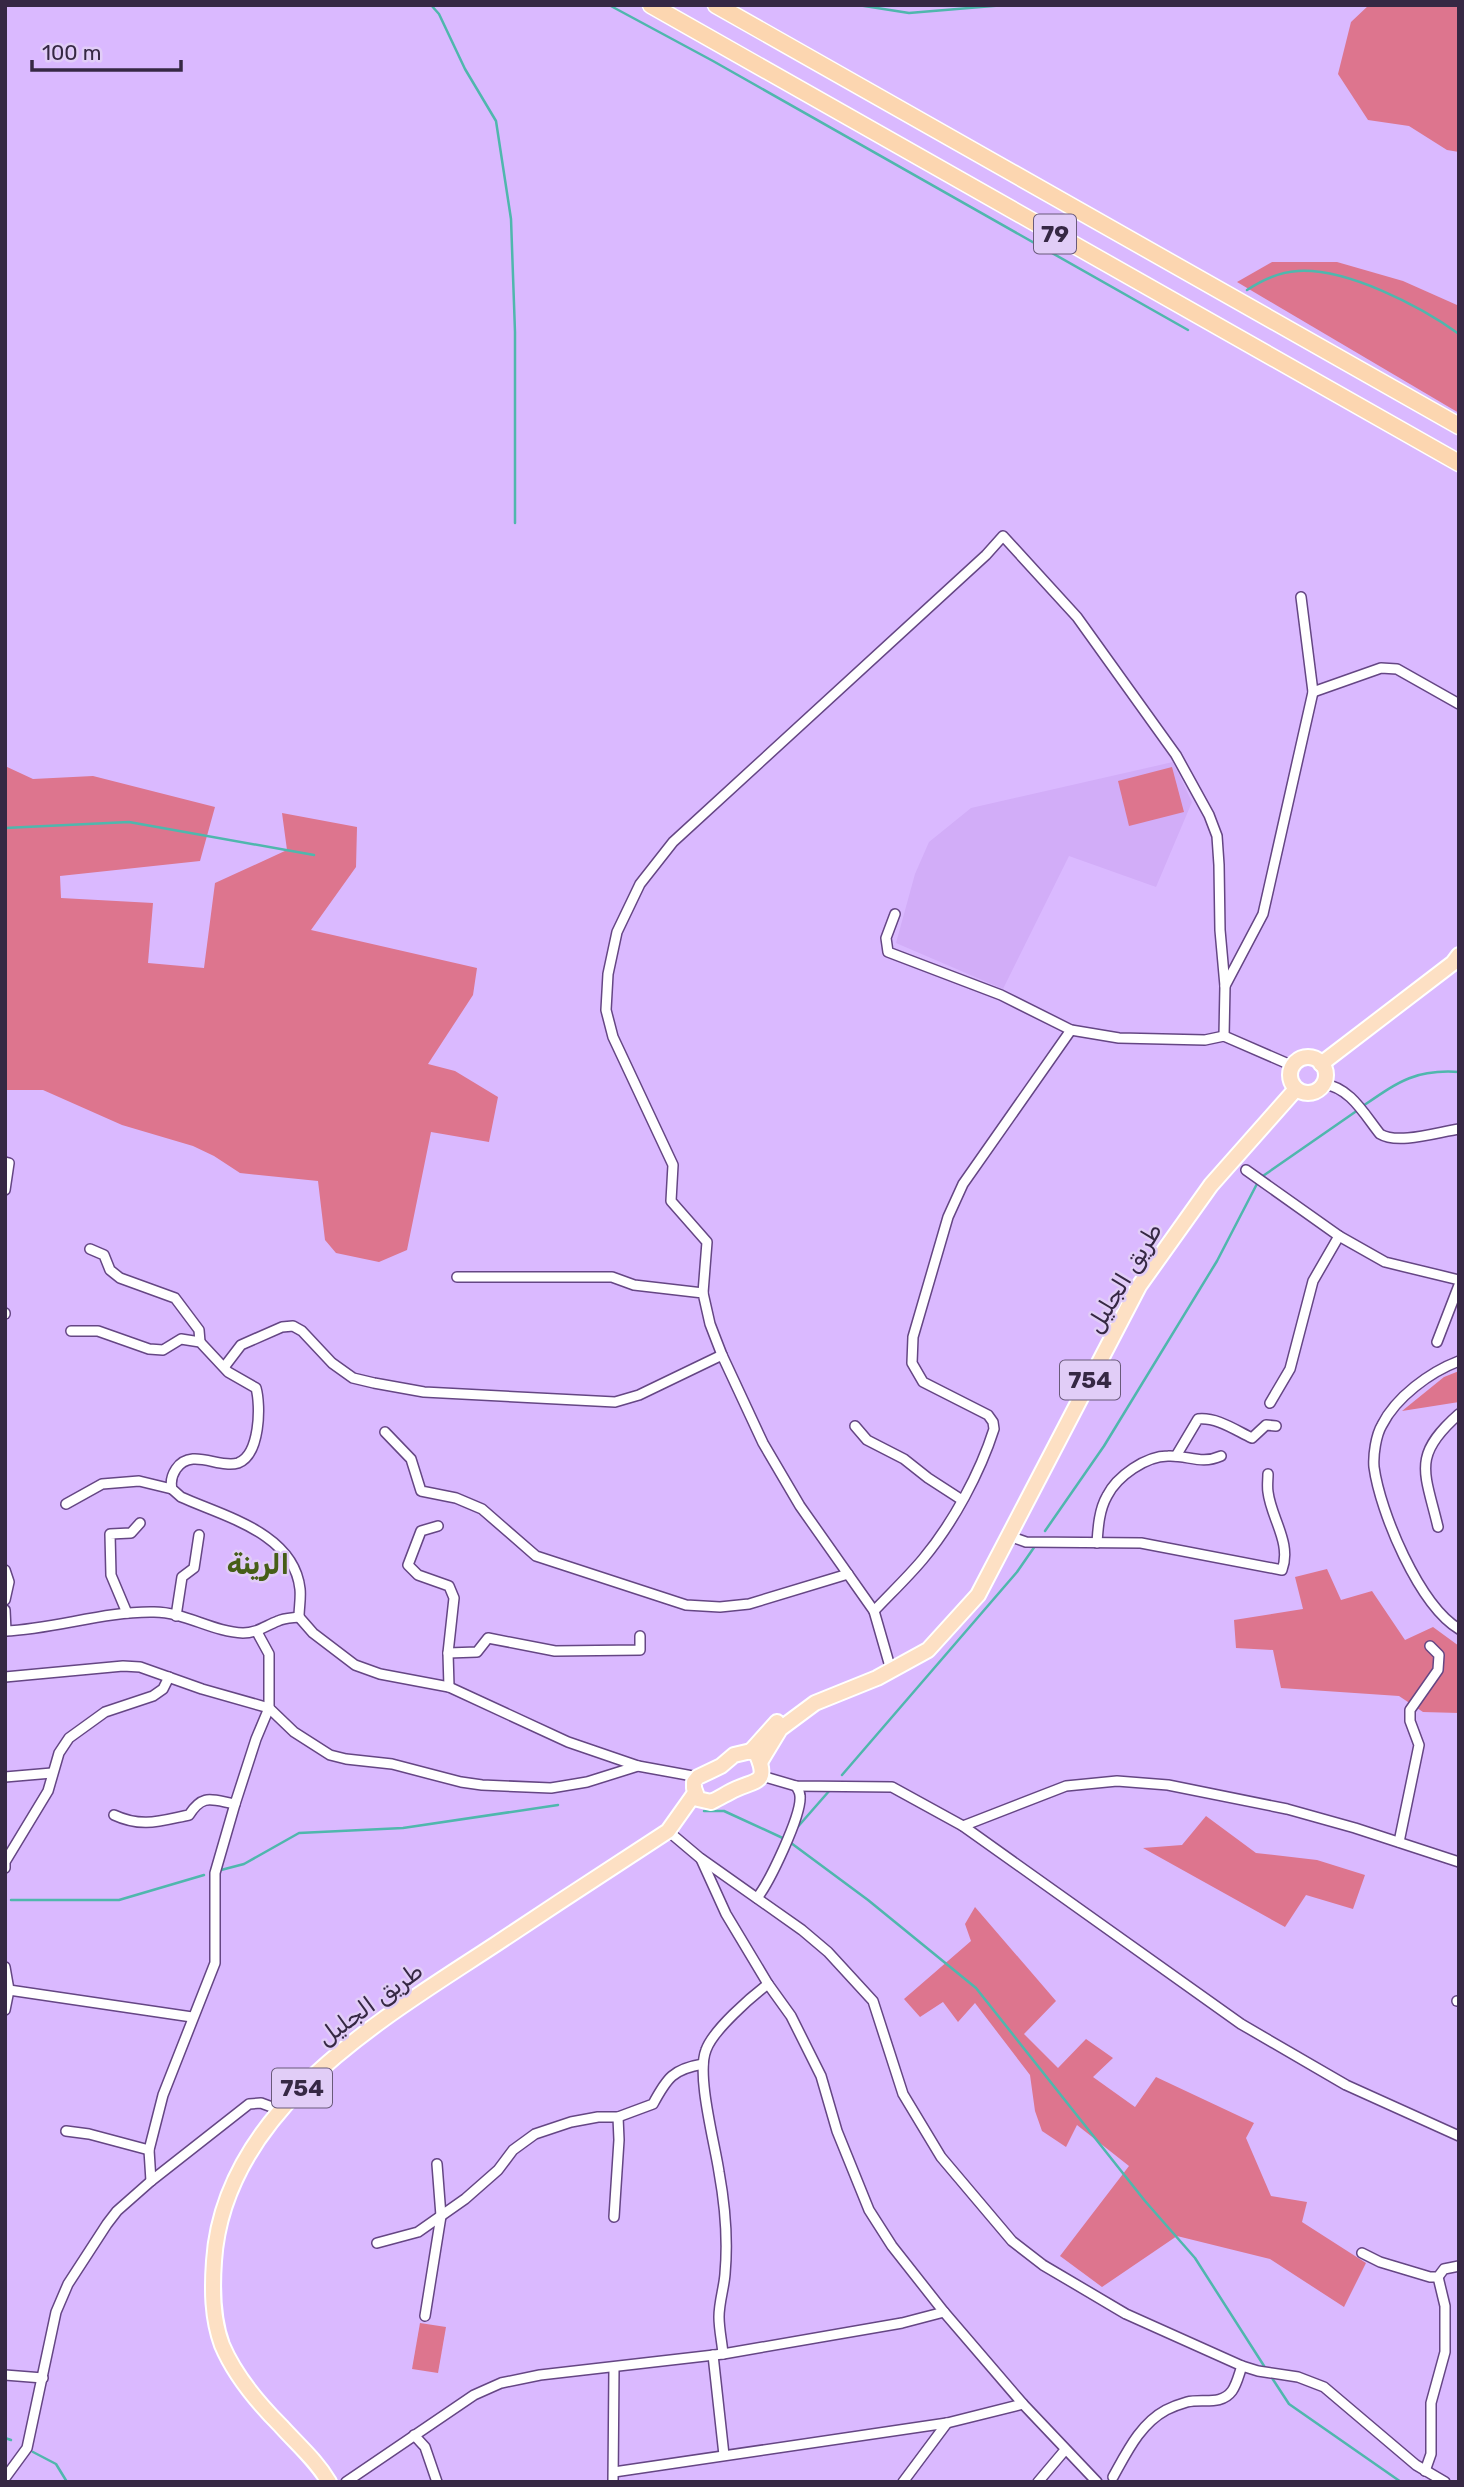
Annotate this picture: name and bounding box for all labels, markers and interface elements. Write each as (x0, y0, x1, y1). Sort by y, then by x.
scale bar (32, 28, 180, 72)
text: 100 m (42, 40, 101, 65)
road number: 79 (1034, 215, 1076, 254)
street label: طريق الجليل (1080, 1218, 1168, 1338)
road number: 754 (1060, 1360, 1120, 1400)
district label: الرينة (227, 1548, 289, 1581)
street label: طريق الجليل (312, 1956, 428, 2052)
road number: 754 (272, 2068, 332, 2108)

